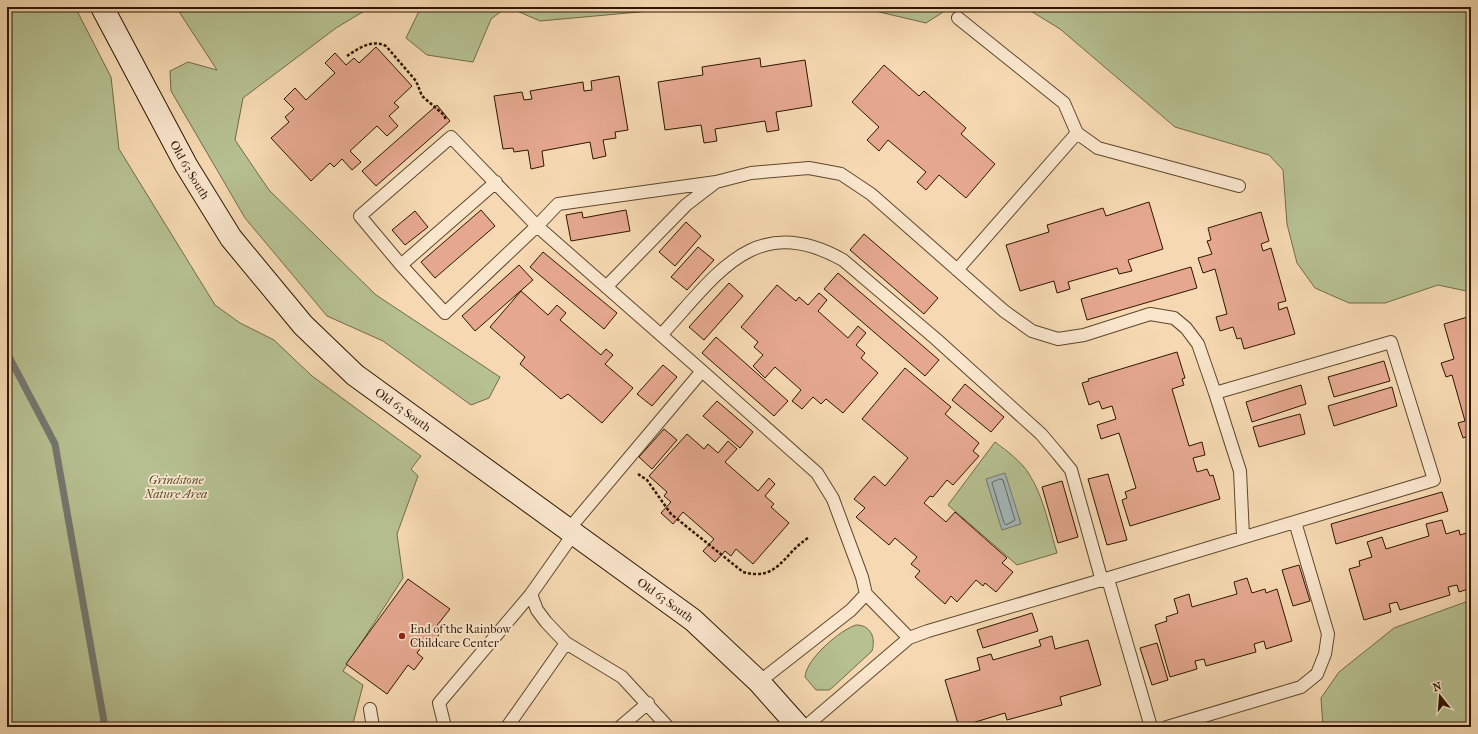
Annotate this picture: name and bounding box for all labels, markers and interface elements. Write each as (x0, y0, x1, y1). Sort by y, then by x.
street label: Old 63 South (167, 138, 213, 202)
street label: Old 63 South (372, 385, 434, 435)
park label: Grindstone Nature Area (144, 473, 207, 501)
street label: Old 63 South (635, 575, 696, 625)
place label: End of the Rainbow Childcare Center (410, 622, 512, 650)
marker: End of the Rainbow Childcare Center (397, 631, 407, 641)
north arrow (1420, 676, 1460, 716)
text: N (1431, 679, 1444, 694)

